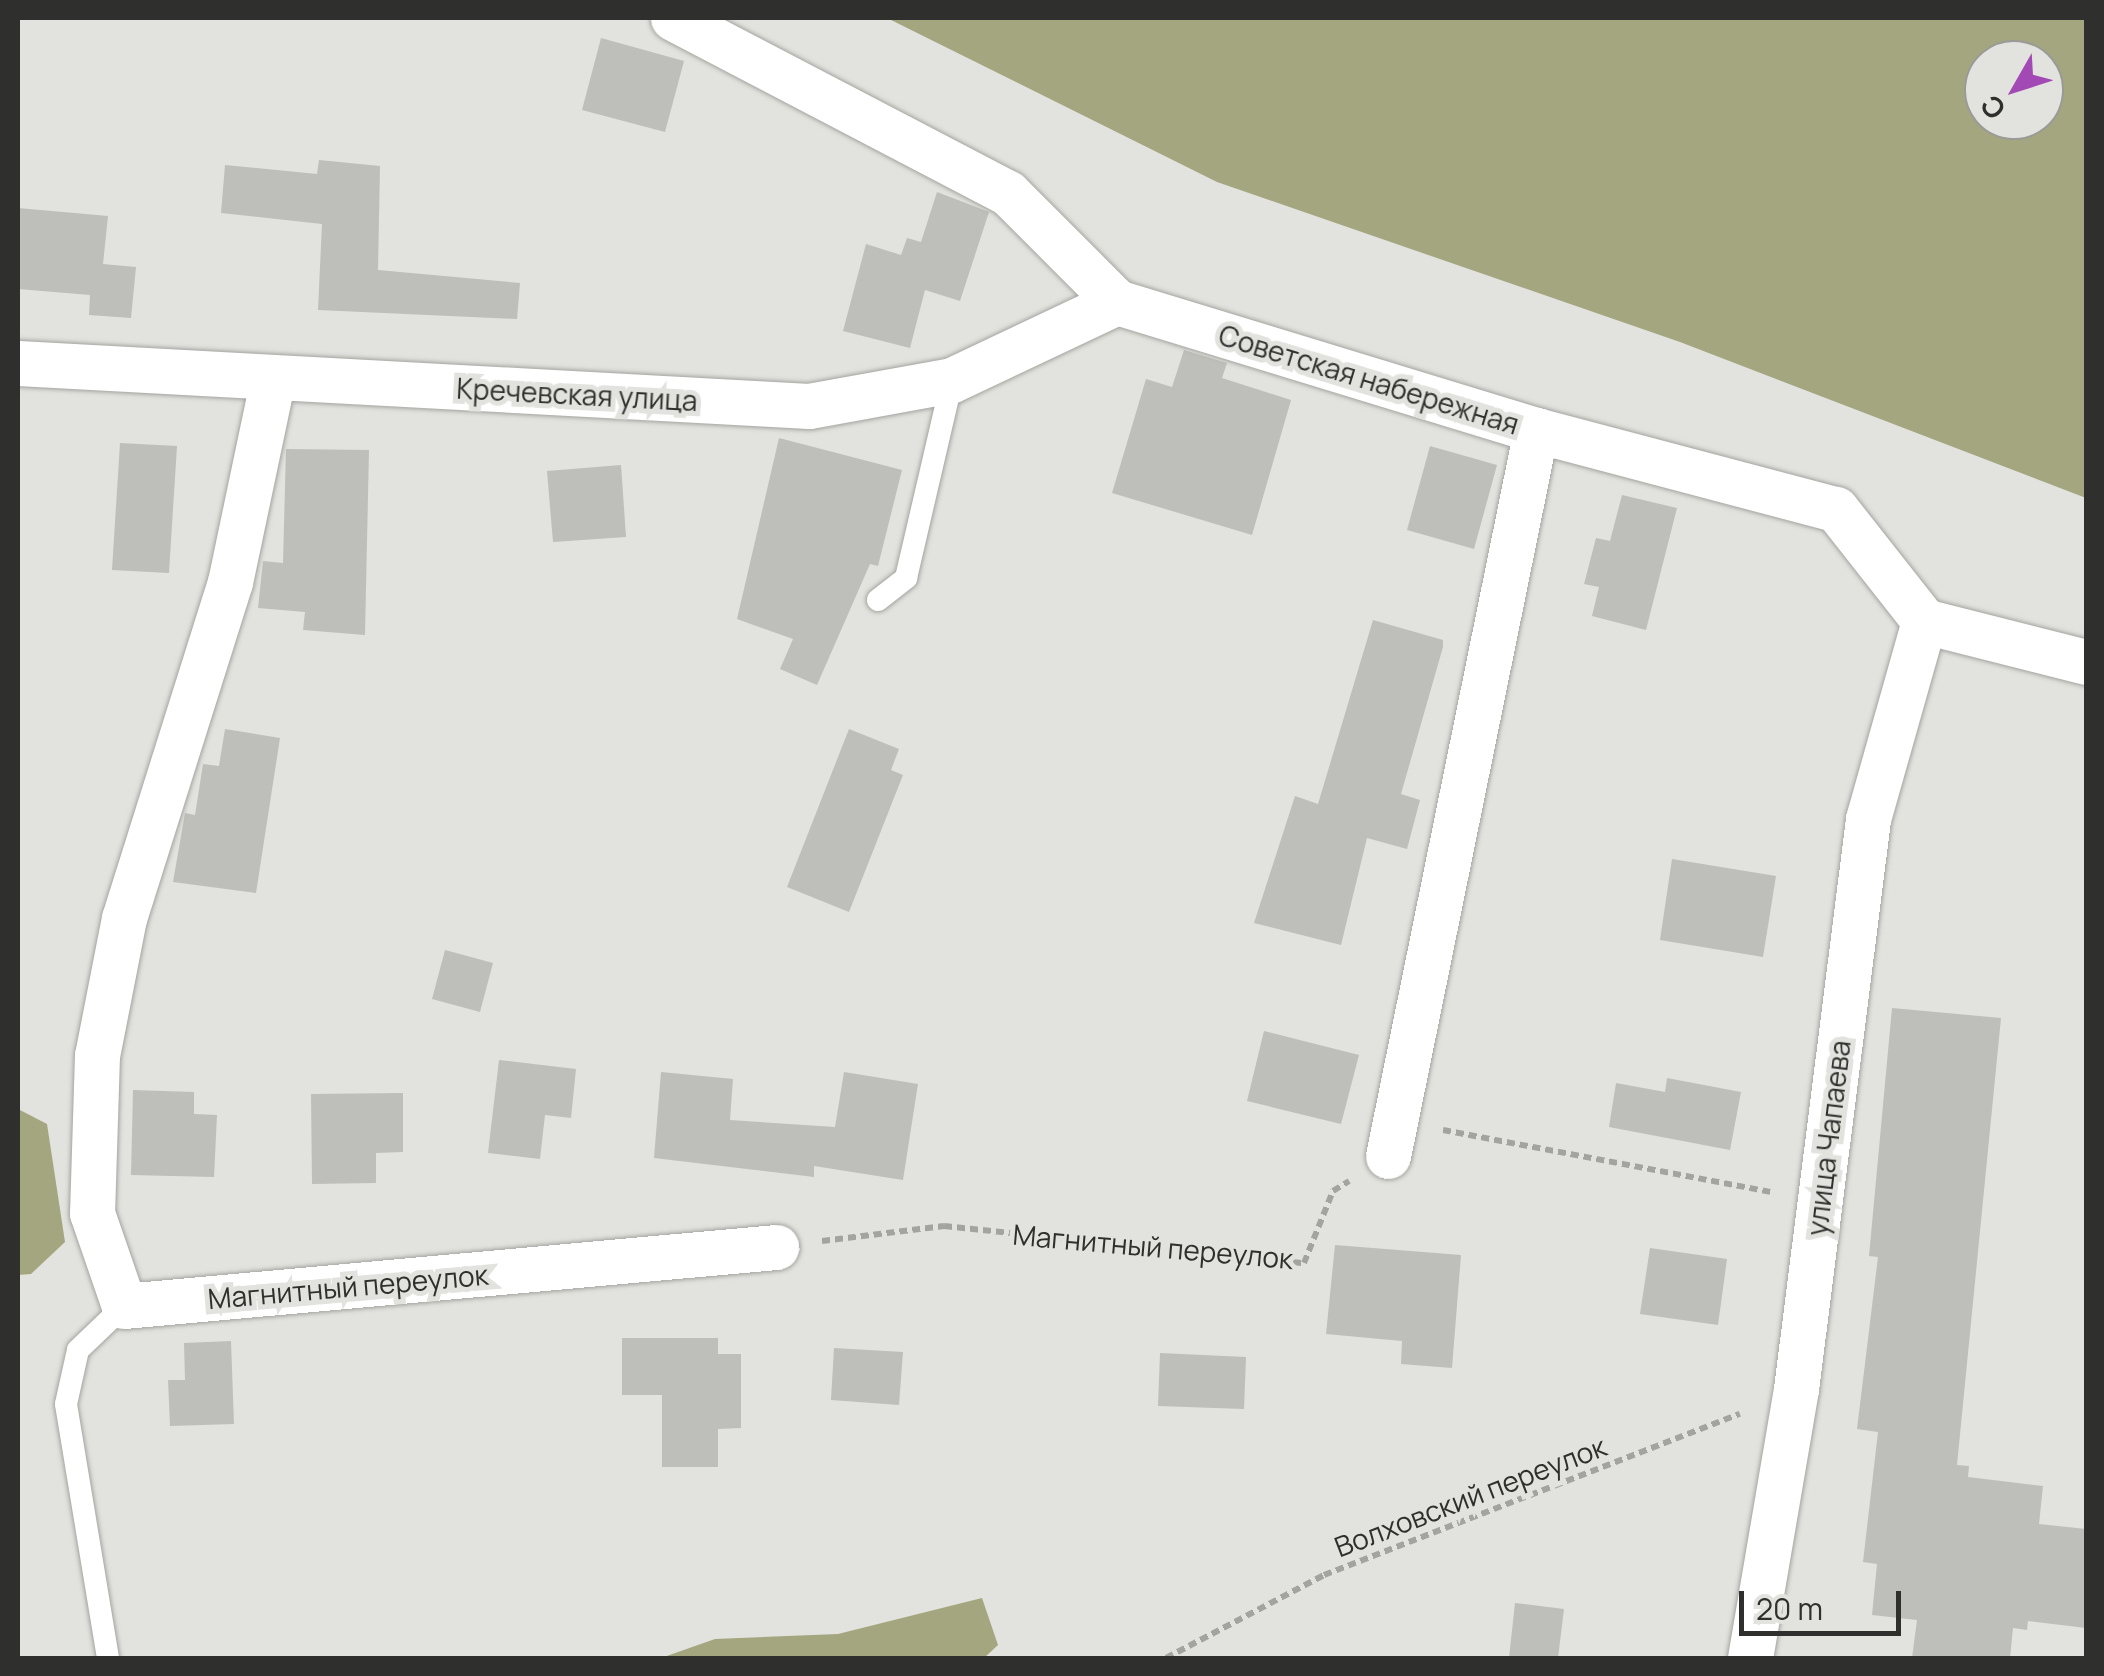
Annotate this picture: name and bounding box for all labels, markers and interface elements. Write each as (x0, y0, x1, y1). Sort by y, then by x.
north arrow (1964, 40, 2064, 140)
text: С (1971, 88, 2014, 128)
street label: Советская набережная (1215, 317, 1523, 441)
street label: Кречевская улица (456, 371, 698, 417)
street label: улица Чапаева (1799, 1038, 1857, 1238)
street label: Магнитный переулок (1011, 1217, 1295, 1275)
street label: Магнитный переулок (206, 1257, 490, 1315)
street label: Волховский переулок (1329, 1429, 1611, 1563)
scale bar (1744, 1571, 1906, 1633)
text: 20 m (1756, 1588, 1823, 1629)

